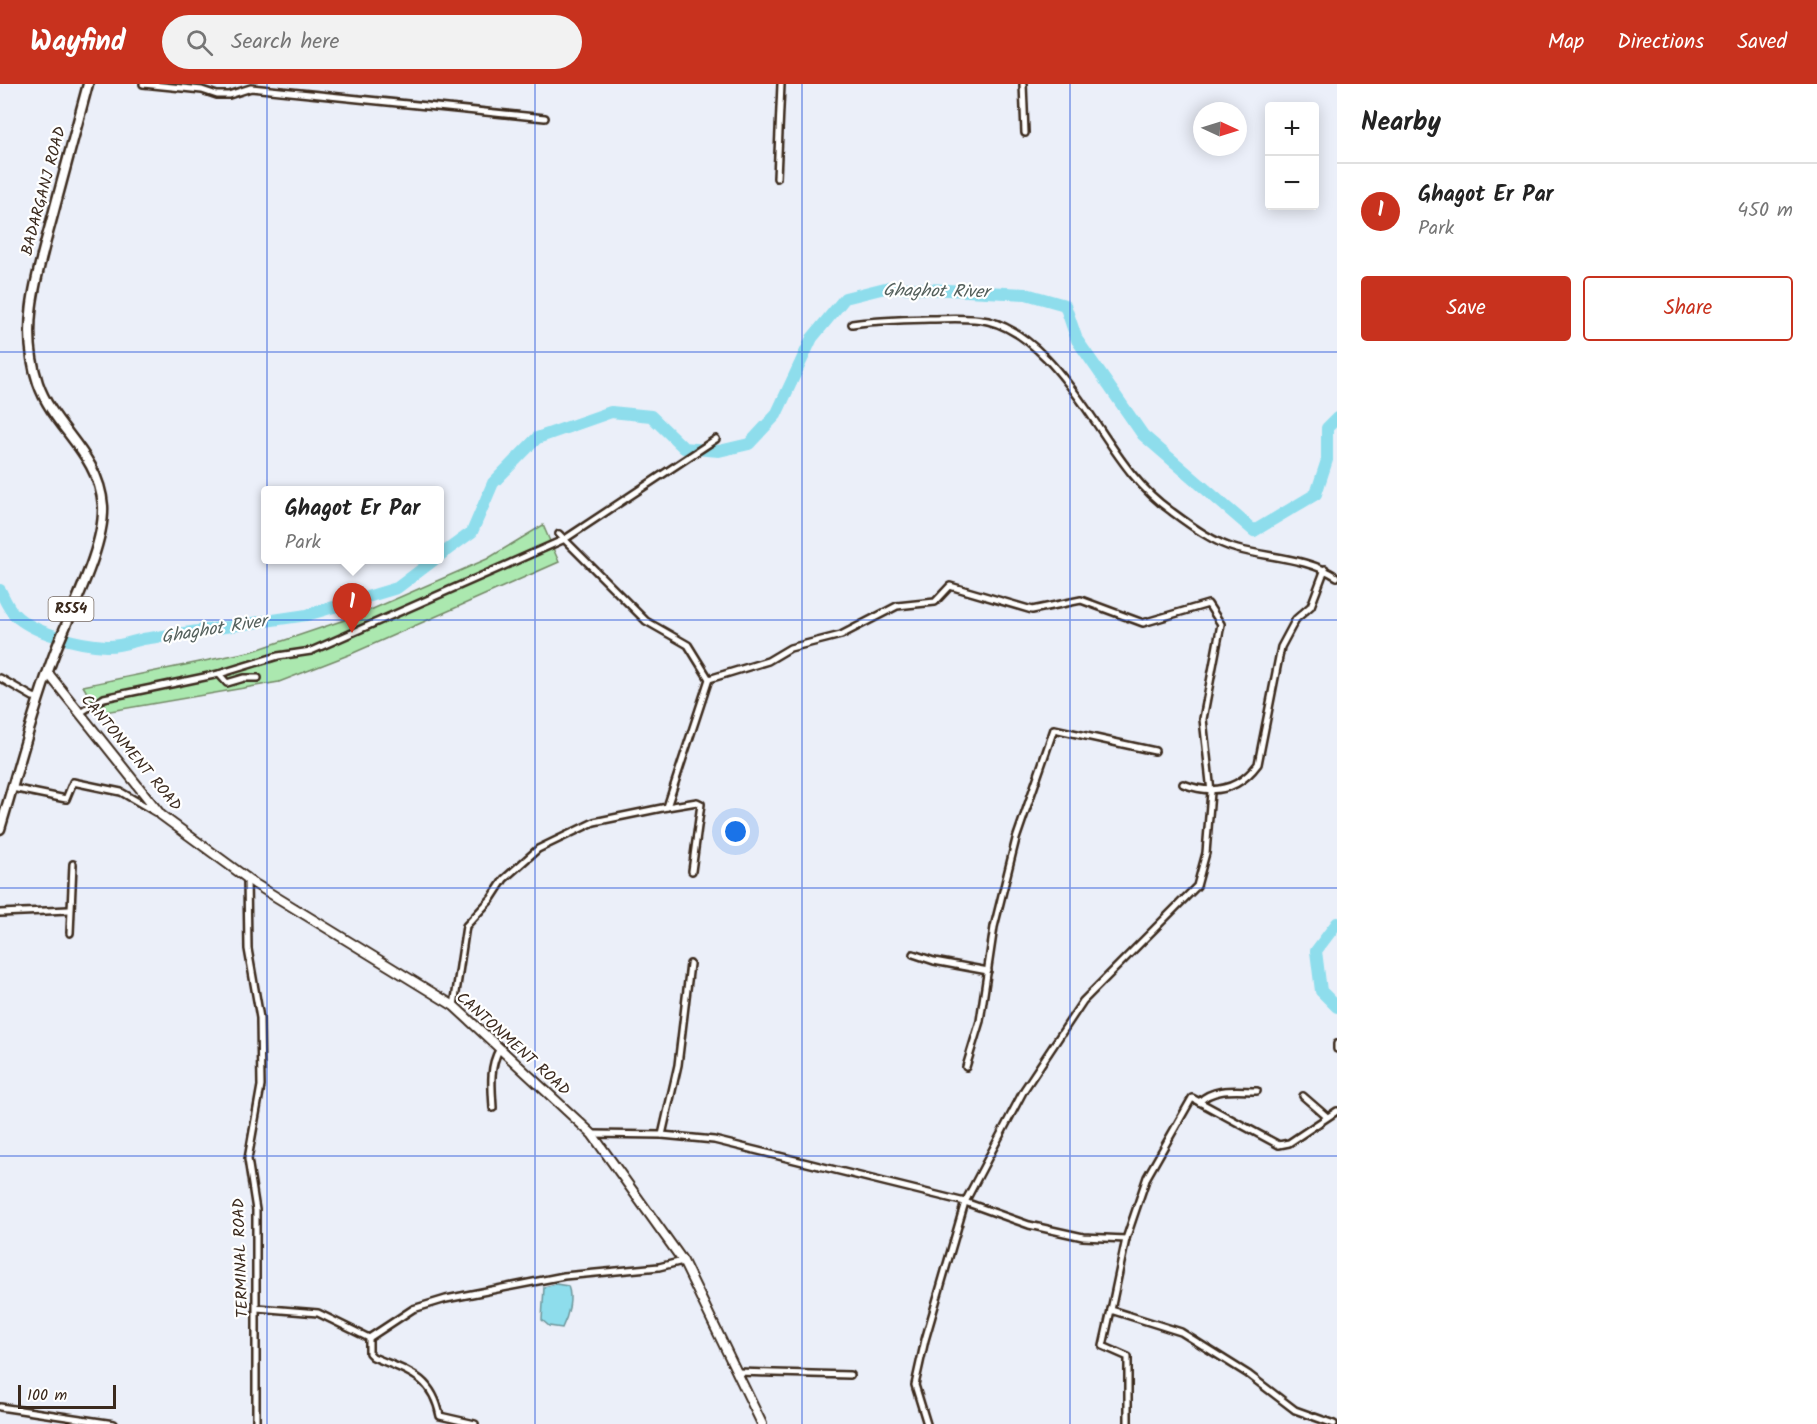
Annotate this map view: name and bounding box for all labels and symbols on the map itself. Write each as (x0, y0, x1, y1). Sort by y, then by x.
north arrow (1193, 102, 1247, 156)
street label: BADARGANJ ROAD (15, 124, 73, 258)
water label: Ghaghot River (883, 277, 993, 307)
pin: 1 (332, 584, 372, 633)
road number: R554 (48, 597, 94, 621)
water label: Ghaghot River (159, 607, 273, 653)
street label: CANTONMENT ROAD (74, 689, 188, 817)
your location (721, 817, 750, 846)
street label: CANTONMENT ROAD (450, 986, 576, 1102)
street label: TERMINAL ROAD (226, 1198, 256, 1318)
scale bar (18, 1382, 116, 1410)

